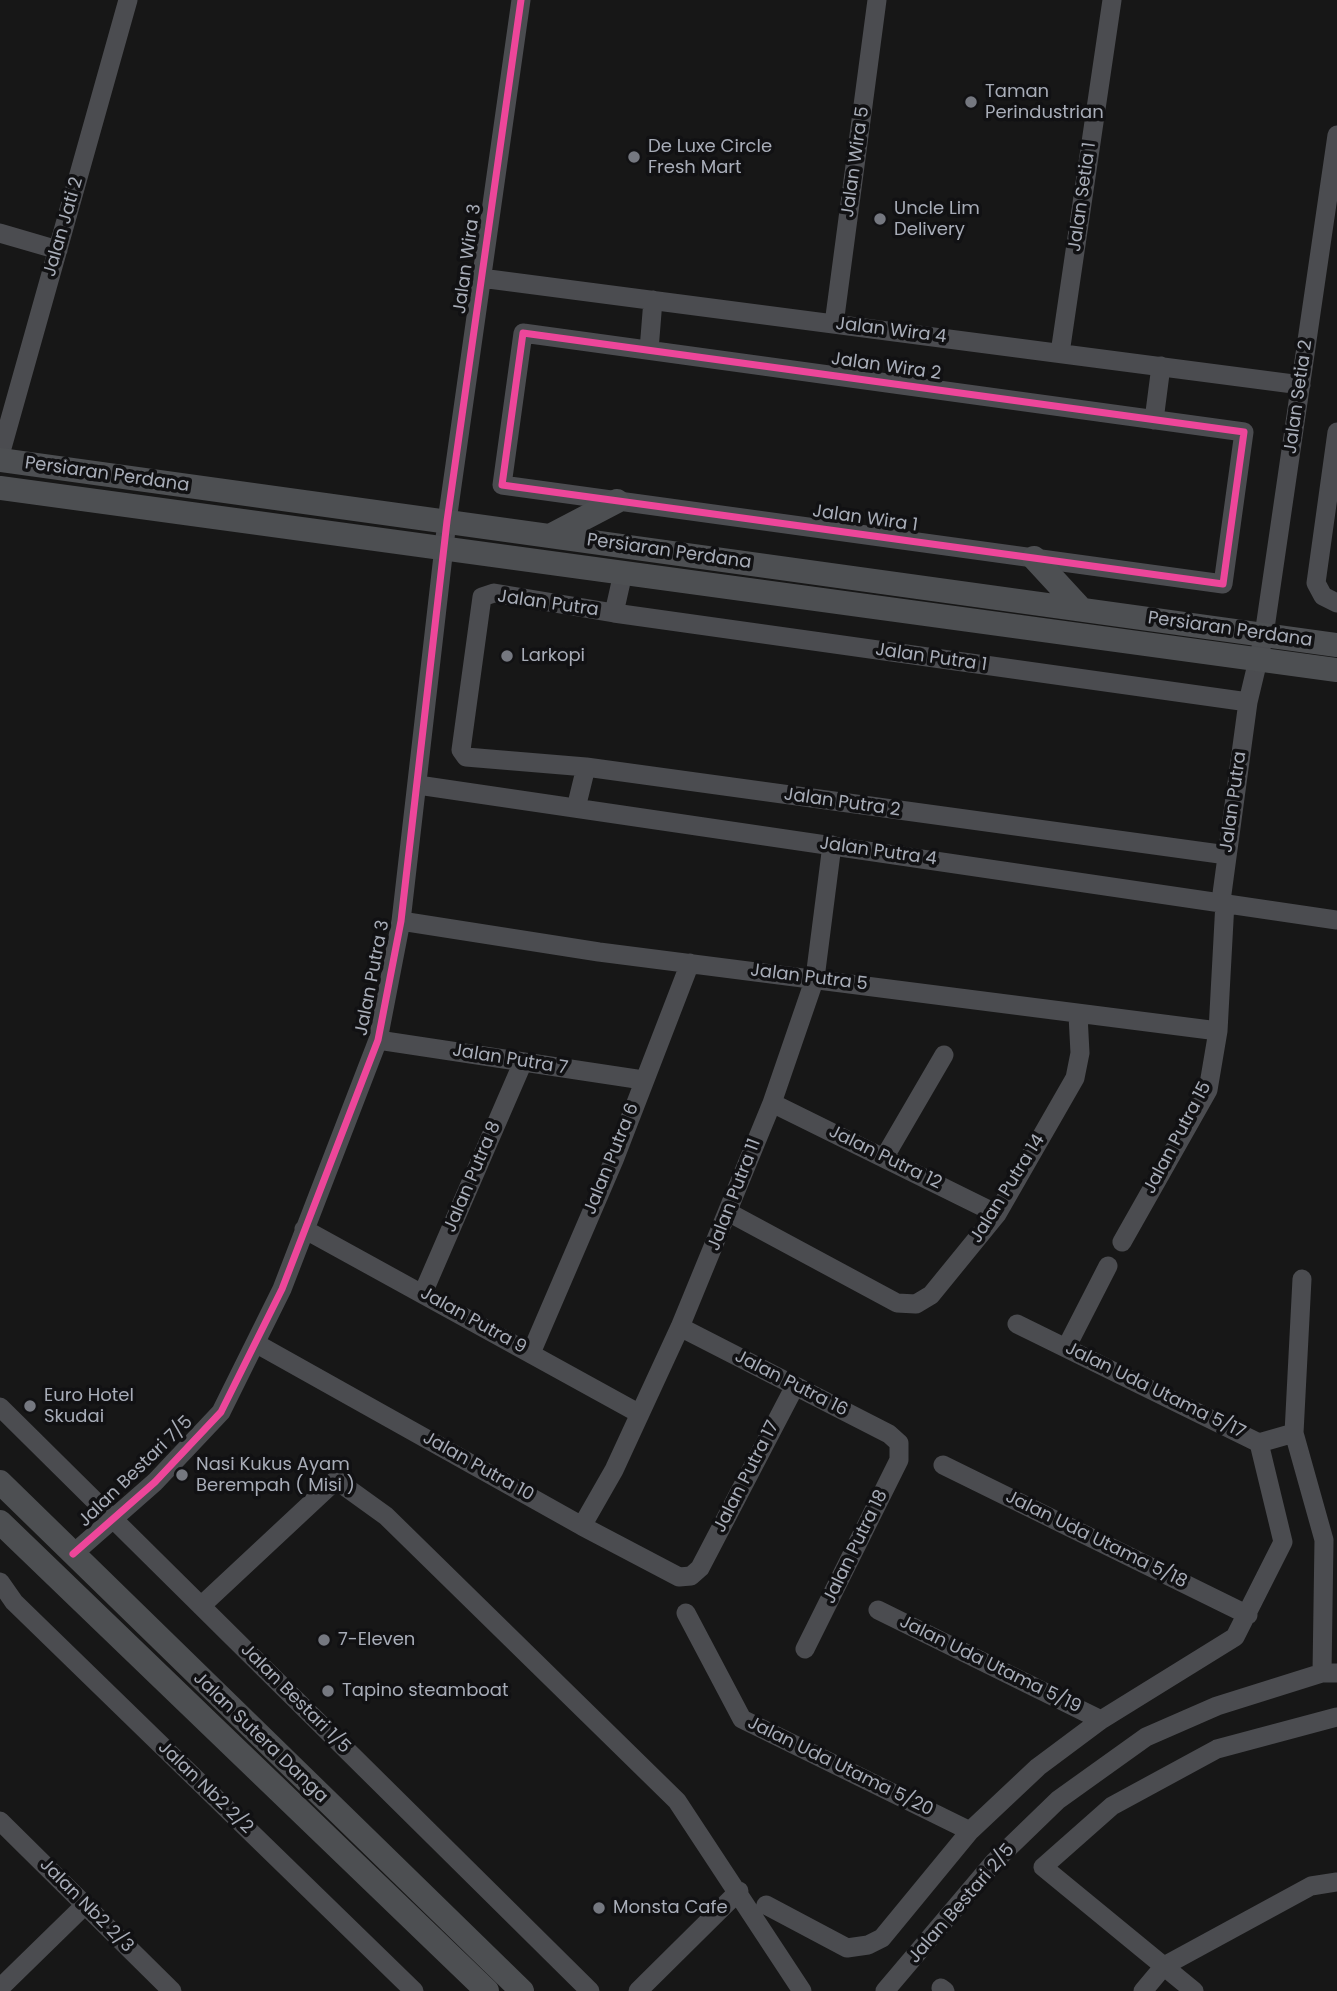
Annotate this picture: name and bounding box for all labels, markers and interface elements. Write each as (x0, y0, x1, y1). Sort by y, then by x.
place label: Taman Perindustrian (985, 81, 1104, 124)
marker: Taman Perindustrian (963, 94, 979, 110)
street label: Jalan Wira 5 (838, 105, 874, 219)
place label: De Luxe Circle Fresh Mart (648, 136, 772, 178)
street label: Jalan Setia 1 (1065, 141, 1101, 253)
marker: De Luxe Circle Fresh Mart (626, 149, 642, 165)
street label: Jalan Jati 2 (39, 175, 89, 279)
place label: Uncle Lim Delivery (894, 198, 980, 241)
street label: Jalan Wira 3 (450, 203, 486, 315)
marker: Uncle Lim Delivery (872, 211, 888, 227)
street label: Jalan Wira 4 (834, 313, 948, 349)
street label: Jalan Setia 2 (1280, 339, 1318, 455)
street label: Jalan Wira 2 (830, 349, 942, 385)
street label: Persiaran Perdana (23, 453, 191, 497)
street label: Jalan Wira 1 (811, 501, 919, 537)
street label: Persiaran Perdana (585, 530, 753, 574)
street label: Jalan Putra (496, 586, 600, 622)
street label: Persiaran Perdana (1146, 608, 1314, 652)
street label: Jalan Putra 1 (874, 639, 988, 677)
place label: Larkopi (521, 645, 585, 667)
marker: Larkopi (499, 648, 515, 664)
street label: Jalan Putra (1216, 750, 1252, 854)
street label: Jalan Putra 2 (782, 784, 902, 822)
street label: Jalan Putra 4 (818, 833, 938, 871)
street label: Jalan Putra 3 (351, 918, 395, 1038)
street label: Jalan Putra 5 (749, 960, 869, 996)
street label: Jalan Putra 7 (451, 1040, 569, 1080)
street label: Jalan Putra 15 (1139, 1078, 1217, 1198)
street label: Jalan Putra 6 (580, 1100, 644, 1218)
street label: Jalan Putra 8 (440, 1118, 506, 1236)
street label: Jalan Putra 12 (825, 1121, 945, 1195)
street label: Jalan Putra 14 (966, 1131, 1050, 1247)
street label: Jalan Putra 11 (704, 1136, 766, 1254)
street label: Jalan Putra 9 (416, 1283, 530, 1359)
street label: Jalan Uda Utama 5/17 (1061, 1338, 1249, 1444)
street label: Jalan Putra 16 (731, 1346, 851, 1422)
place label: Euro Hotel Skudai (44, 1385, 134, 1428)
marker: Euro Hotel Skudai (22, 1398, 38, 1414)
street label: Jalan Bestari 7/5 (74, 1412, 198, 1532)
street label: Jalan Putra 17 (710, 1418, 784, 1536)
street label: Jalan Putra 10 (419, 1428, 537, 1506)
place label: Nasi Kukus Ayam Berempah ( Misi ) (196, 1454, 355, 1496)
marker: Nasi Kukus Ayam Berempah ( Misi ) (174, 1467, 190, 1483)
street label: Jalan Putra 18 (819, 1487, 893, 1607)
street label: Jalan Uda Utama 5/18 (1002, 1487, 1190, 1593)
street label: Jalan Uda Utama 5/19 (896, 1612, 1084, 1718)
place label: 7-Eleven (338, 1629, 415, 1651)
marker: 7-Eleven (316, 1632, 332, 1648)
street label: Jalan Bestari 1/5 (236, 1640, 354, 1758)
street label: Jalan Sutera Danga (188, 1668, 332, 1808)
place label: Tapino steamboat (342, 1680, 509, 1702)
marker: Tapino steamboat (320, 1683, 336, 1699)
street label: Jalan Uda Utama 5/20 (744, 1713, 936, 1821)
street label: Jalan Nb2 2/2 (153, 1737, 257, 1839)
street label: Jalan Bestari 2/5 (904, 1840, 1020, 1968)
street label: Jalan Nb2 2/3 (34, 1854, 138, 1958)
place label: Monsta Cafe (613, 1897, 728, 1919)
marker: Monsta Cafe (591, 1900, 607, 1916)

